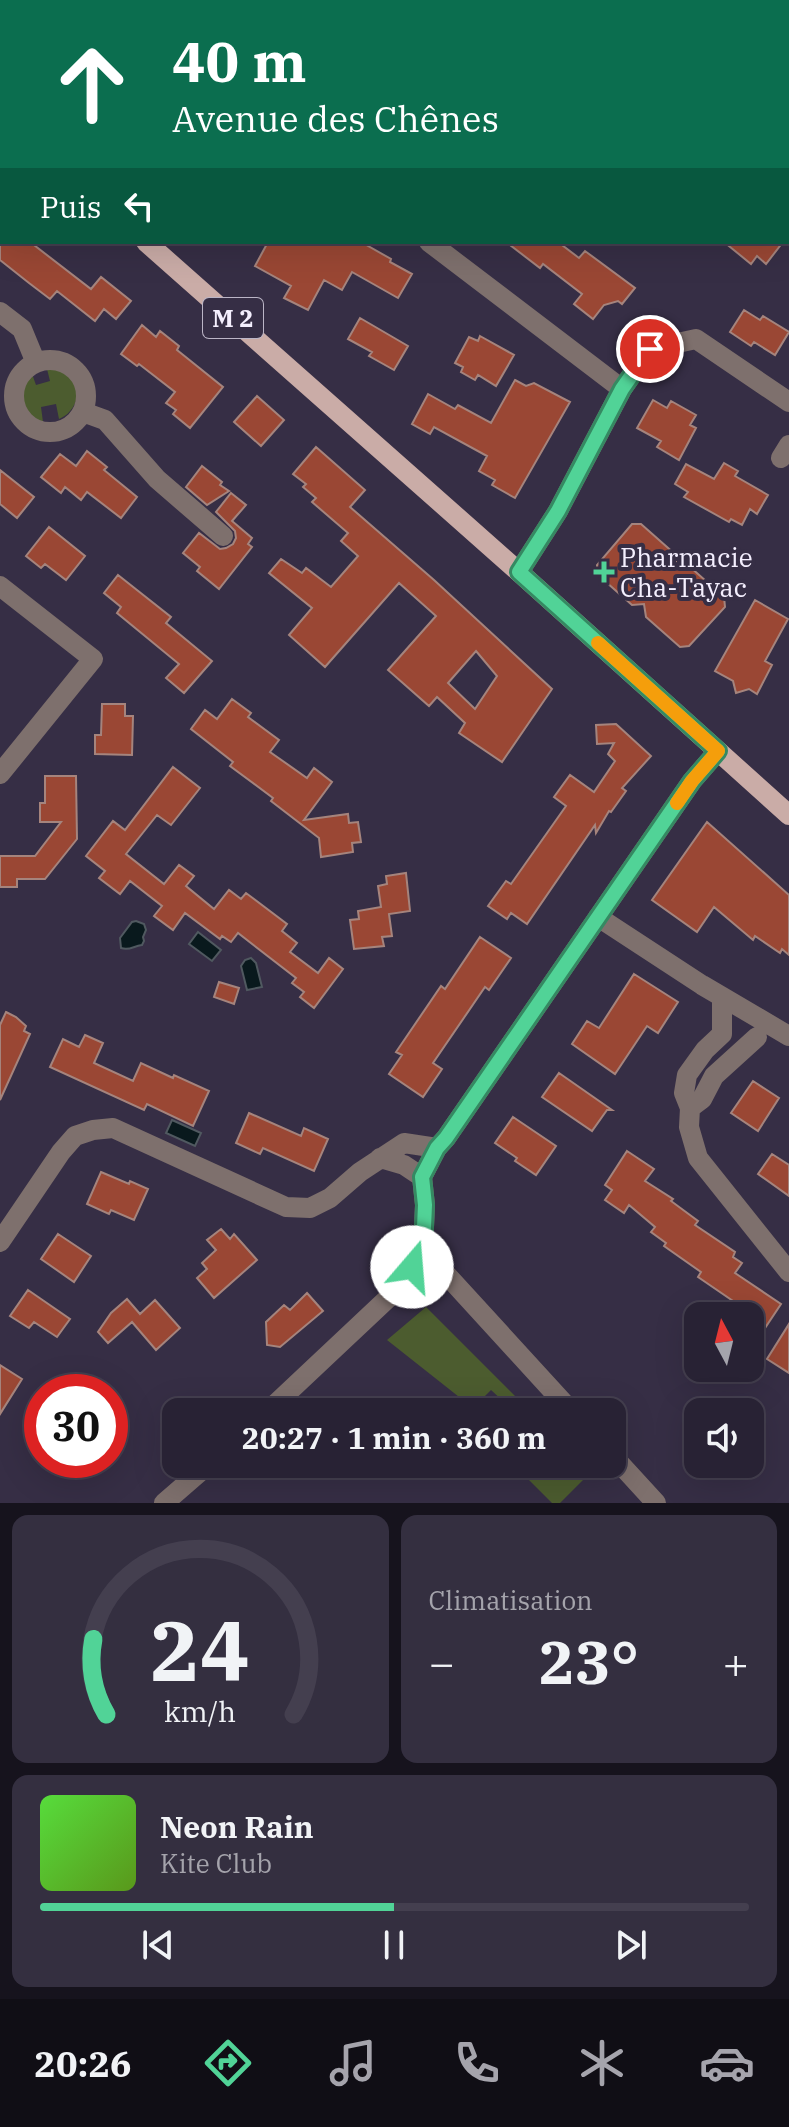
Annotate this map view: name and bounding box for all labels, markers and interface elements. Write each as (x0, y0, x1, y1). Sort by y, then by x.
text: 40 m (172, 25, 307, 97)
icon: ahead (40, 32, 144, 136)
text: Avenue des Chênes (172, 95, 499, 142)
icon: left (117, 184, 161, 228)
text: Puis (40, 187, 101, 226)
road number: M 2 (203, 298, 263, 338)
pin (616, 315, 684, 383)
icon: arrive (628, 327, 672, 371)
place label: Pharmacie Cha-Tayac (620, 540, 753, 604)
marker: Pharmacie Cha-Tayac (595, 563, 613, 581)
position arrow (370, 1225, 454, 1309)
north arrow (684, 1302, 764, 1382)
map controls (684, 1302, 764, 1478)
speed limit sign: 30 (24, 1374, 128, 1478)
button: sound (684, 1398, 764, 1478)
text: 20:27 · 1 min · 360 m (242, 1418, 546, 1457)
text: Climatisation (429, 1583, 593, 1617)
text: 24 (150, 1596, 250, 1704)
text: 23° (539, 1622, 639, 1701)
text: − (429, 1634, 455, 1691)
text: + (723, 1634, 749, 1691)
text: km/h (164, 1693, 236, 1730)
text: Neon Rain (160, 1807, 314, 1846)
text: Kite Club (160, 1846, 272, 1880)
icon: previous (136, 1923, 180, 1967)
icon: pause (372, 1923, 416, 1967)
icon: next (609, 1923, 653, 1967)
icon: directions (200, 2035, 256, 2091)
icon: music (325, 2035, 381, 2091)
icon: phone (449, 2035, 505, 2091)
icon: climate (574, 2035, 630, 2091)
icon: car (699, 2035, 755, 2091)
text: 20:26 (34, 2040, 132, 2087)

